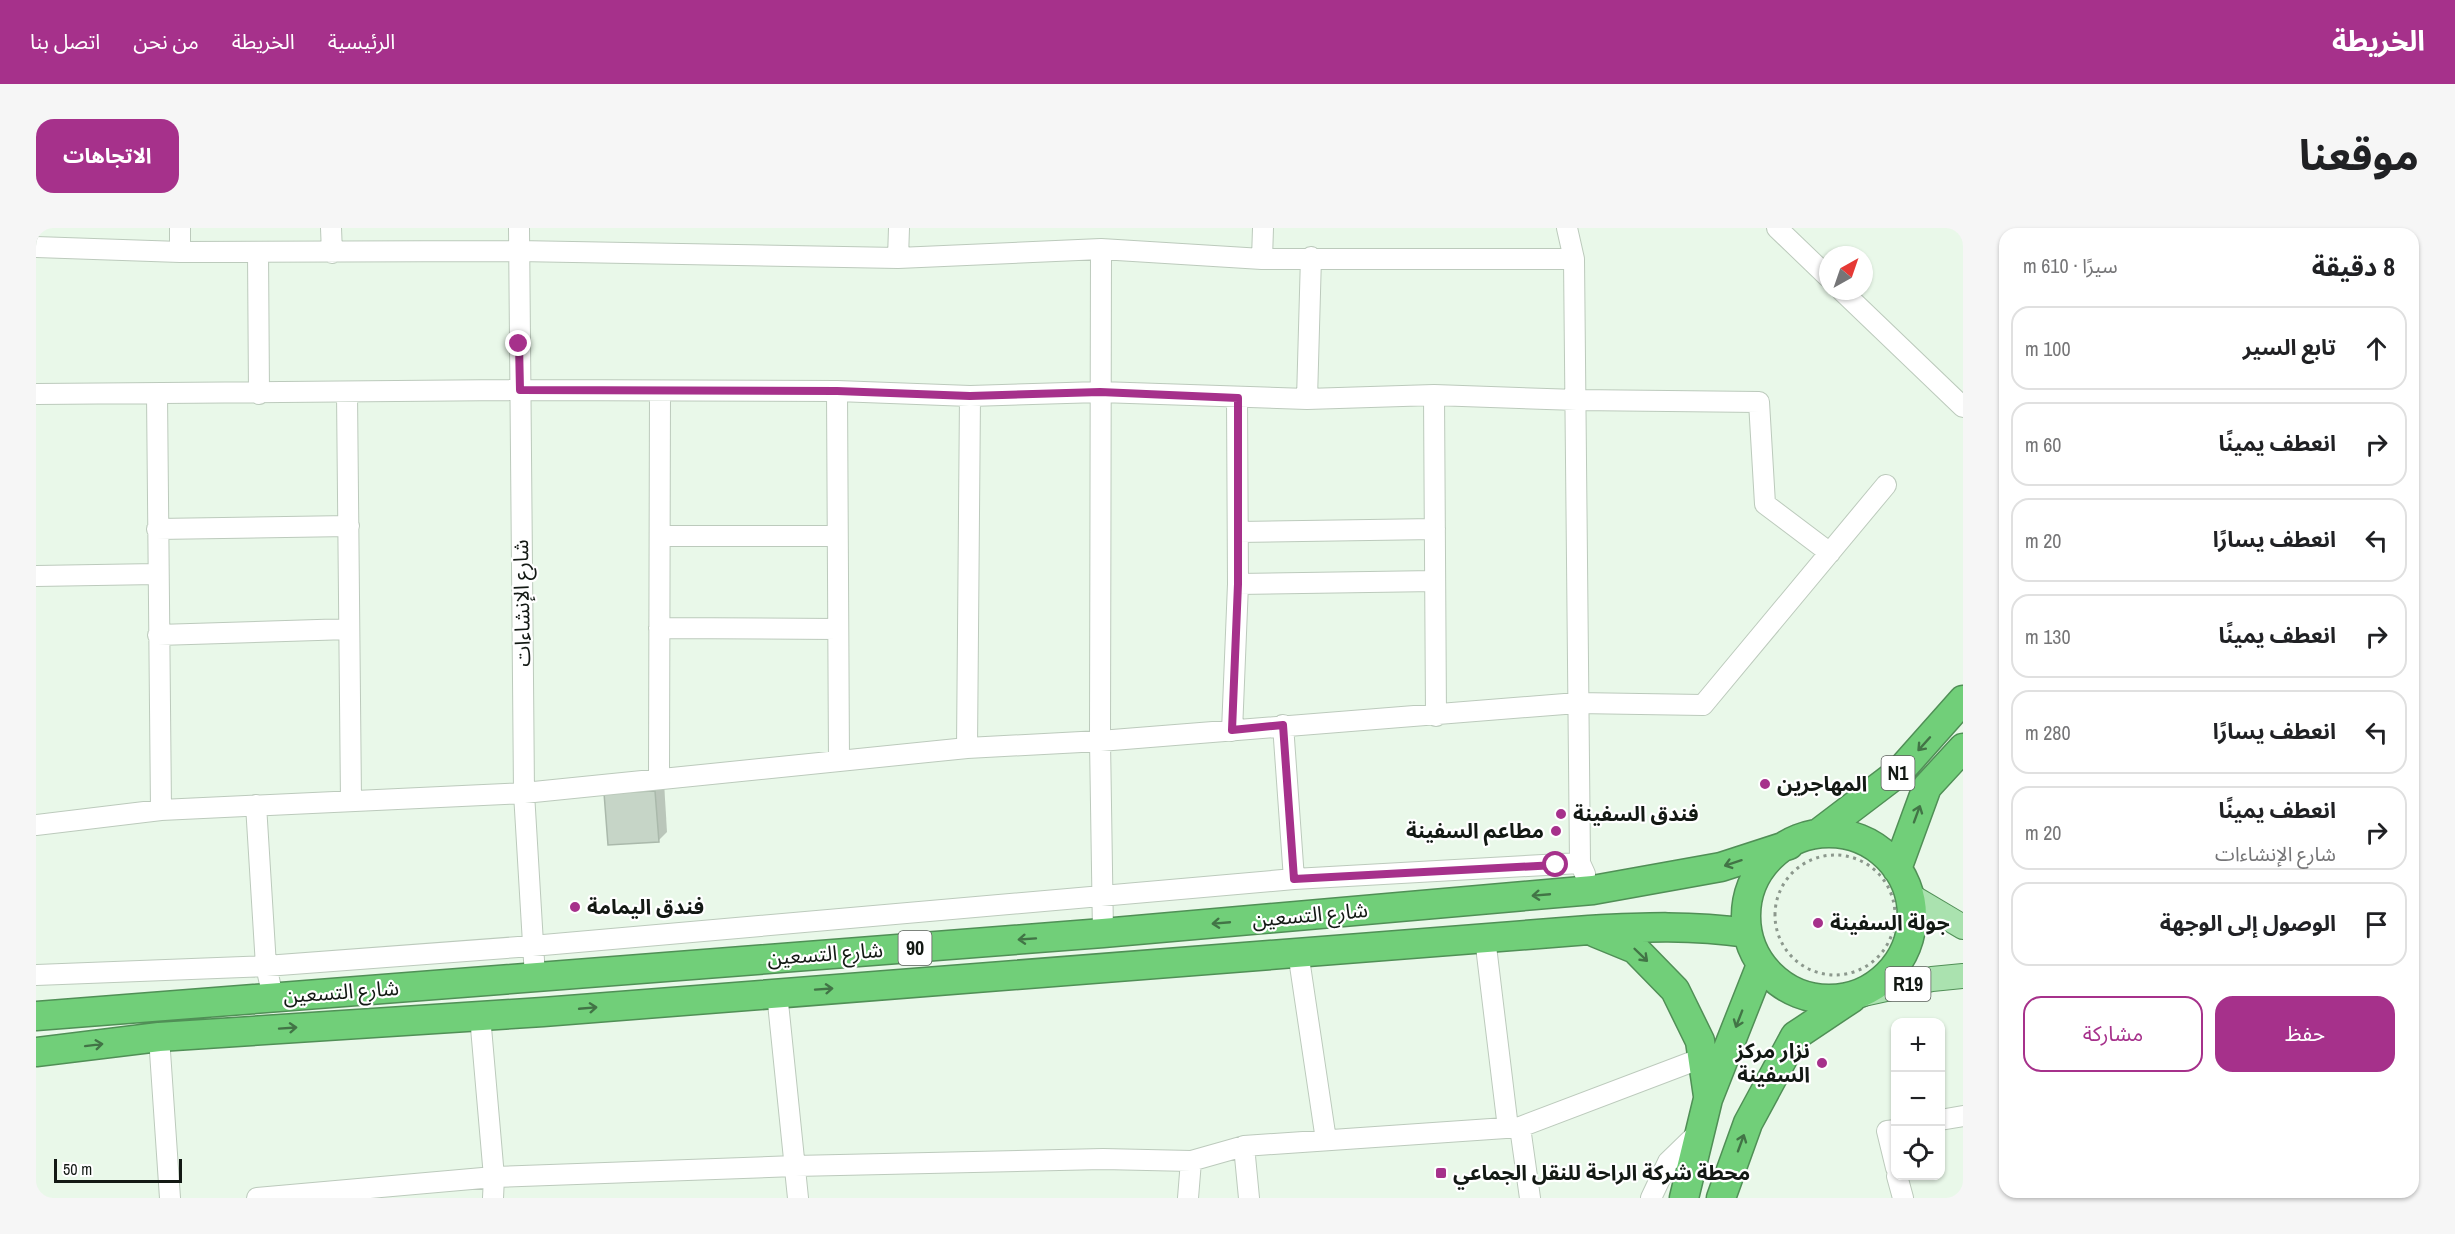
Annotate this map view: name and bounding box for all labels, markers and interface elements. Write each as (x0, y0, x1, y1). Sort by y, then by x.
text: الخريطة (2332, 22, 2425, 60)
text: اتصل بنا (30, 27, 100, 56)
text: من نحن (133, 27, 199, 56)
text: الخريطة (232, 27, 295, 56)
text: الرئيسية (328, 27, 395, 56)
button: الاتجاهات (36, 119, 179, 193)
text: موقعنا (2299, 127, 2419, 183)
north arrow (1819, 246, 1873, 300)
text: 8 دقيقة (2312, 249, 2395, 284)
text: سيرًا · 610 m (2023, 252, 2118, 279)
route end (505, 330, 531, 356)
text: تابع السير (2243, 332, 2336, 362)
icon: ahead (2360, 332, 2393, 365)
text: 100 m (2025, 335, 2071, 362)
text: انعطف يمينًا (2218, 428, 2336, 458)
icon: right (2360, 428, 2393, 461)
text: 60 m (2025, 431, 2061, 458)
text: انعطف يسارًا (2213, 524, 2336, 554)
icon: left (2360, 524, 2393, 557)
text: 20 m (2025, 527, 2061, 554)
street label: شارع الإنشاءات (506, 539, 538, 667)
text: انعطف يمينًا (2218, 620, 2336, 650)
icon: right (2360, 620, 2393, 653)
text: 130 m (2025, 623, 2071, 650)
text: انعطف يسارًا (2213, 716, 2336, 746)
icon: left (2360, 716, 2393, 749)
text: 280 m (2025, 719, 2071, 746)
one-way arrow (1917, 736, 1931, 751)
road number: N1 (1882, 756, 1914, 790)
place label: المهاجرين (1777, 769, 1867, 798)
marker: المهاجرين (1758, 777, 1772, 791)
text: انعطف يمينًا (2218, 795, 2336, 825)
place label: فندق السفينة (1573, 799, 1699, 828)
one-way arrow (1912, 806, 1923, 824)
marker: فندق السفينة (1554, 807, 1568, 821)
place label: مطاعم السفينة (1406, 816, 1544, 846)
icon: right (2360, 816, 2393, 849)
text: 20 m (2025, 819, 2061, 846)
marker: مطاعم السفينة (1549, 824, 1563, 838)
text: شارع الإنشاءات (2215, 840, 2336, 867)
route start (1542, 851, 1568, 877)
one-way arrow (1724, 858, 1743, 869)
one-way arrow (1531, 890, 1551, 901)
place label: فندق اليمامة (587, 892, 704, 921)
street label: شارع التسعين (1251, 895, 1369, 935)
marker: فندق اليمامة (568, 900, 582, 914)
place label: جولة السفينة (1830, 908, 1950, 937)
text: الوصول إلى الوجهة (2160, 908, 2336, 938)
icon: arrive (2360, 908, 2393, 941)
marker: جولة السفينة (1811, 916, 1825, 930)
one-way arrow (1212, 918, 1232, 929)
road number: 90 (898, 931, 932, 965)
one-way arrow (1017, 934, 1037, 945)
street label: شارع التسعين (766, 935, 884, 973)
one-way arrow (1633, 948, 1648, 962)
road number: R19 (1886, 967, 1930, 1001)
street label: شارع التسعين (282, 973, 400, 1011)
one-way arrow (813, 983, 833, 994)
button: مشاركة (2023, 996, 2203, 1072)
button: حفظ (2215, 996, 2395, 1072)
one-way arrow (577, 1002, 597, 1013)
one-way arrow (1733, 1010, 1744, 1028)
map controls (1891, 1018, 1945, 1180)
button: + (1891, 1018, 1945, 1072)
one-way arrow (278, 1023, 298, 1034)
place label: نزار مركز السفينة (1734, 1036, 1810, 1089)
one-way arrow (84, 1039, 103, 1050)
marker: نزار مركز السفينة (1815, 1056, 1829, 1070)
button: − (1891, 1072, 1945, 1126)
button: locate (1891, 1126, 1945, 1180)
one-way arrow (1736, 1134, 1747, 1153)
scale bar (54, 1156, 182, 1184)
text: 50 m (63, 1158, 92, 1180)
place label: محطة شركة الراحة للنقل الجماعي (1453, 1158, 1750, 1190)
marker: محطة شركة الراحة للنقل الجماعي (1434, 1166, 1448, 1180)

